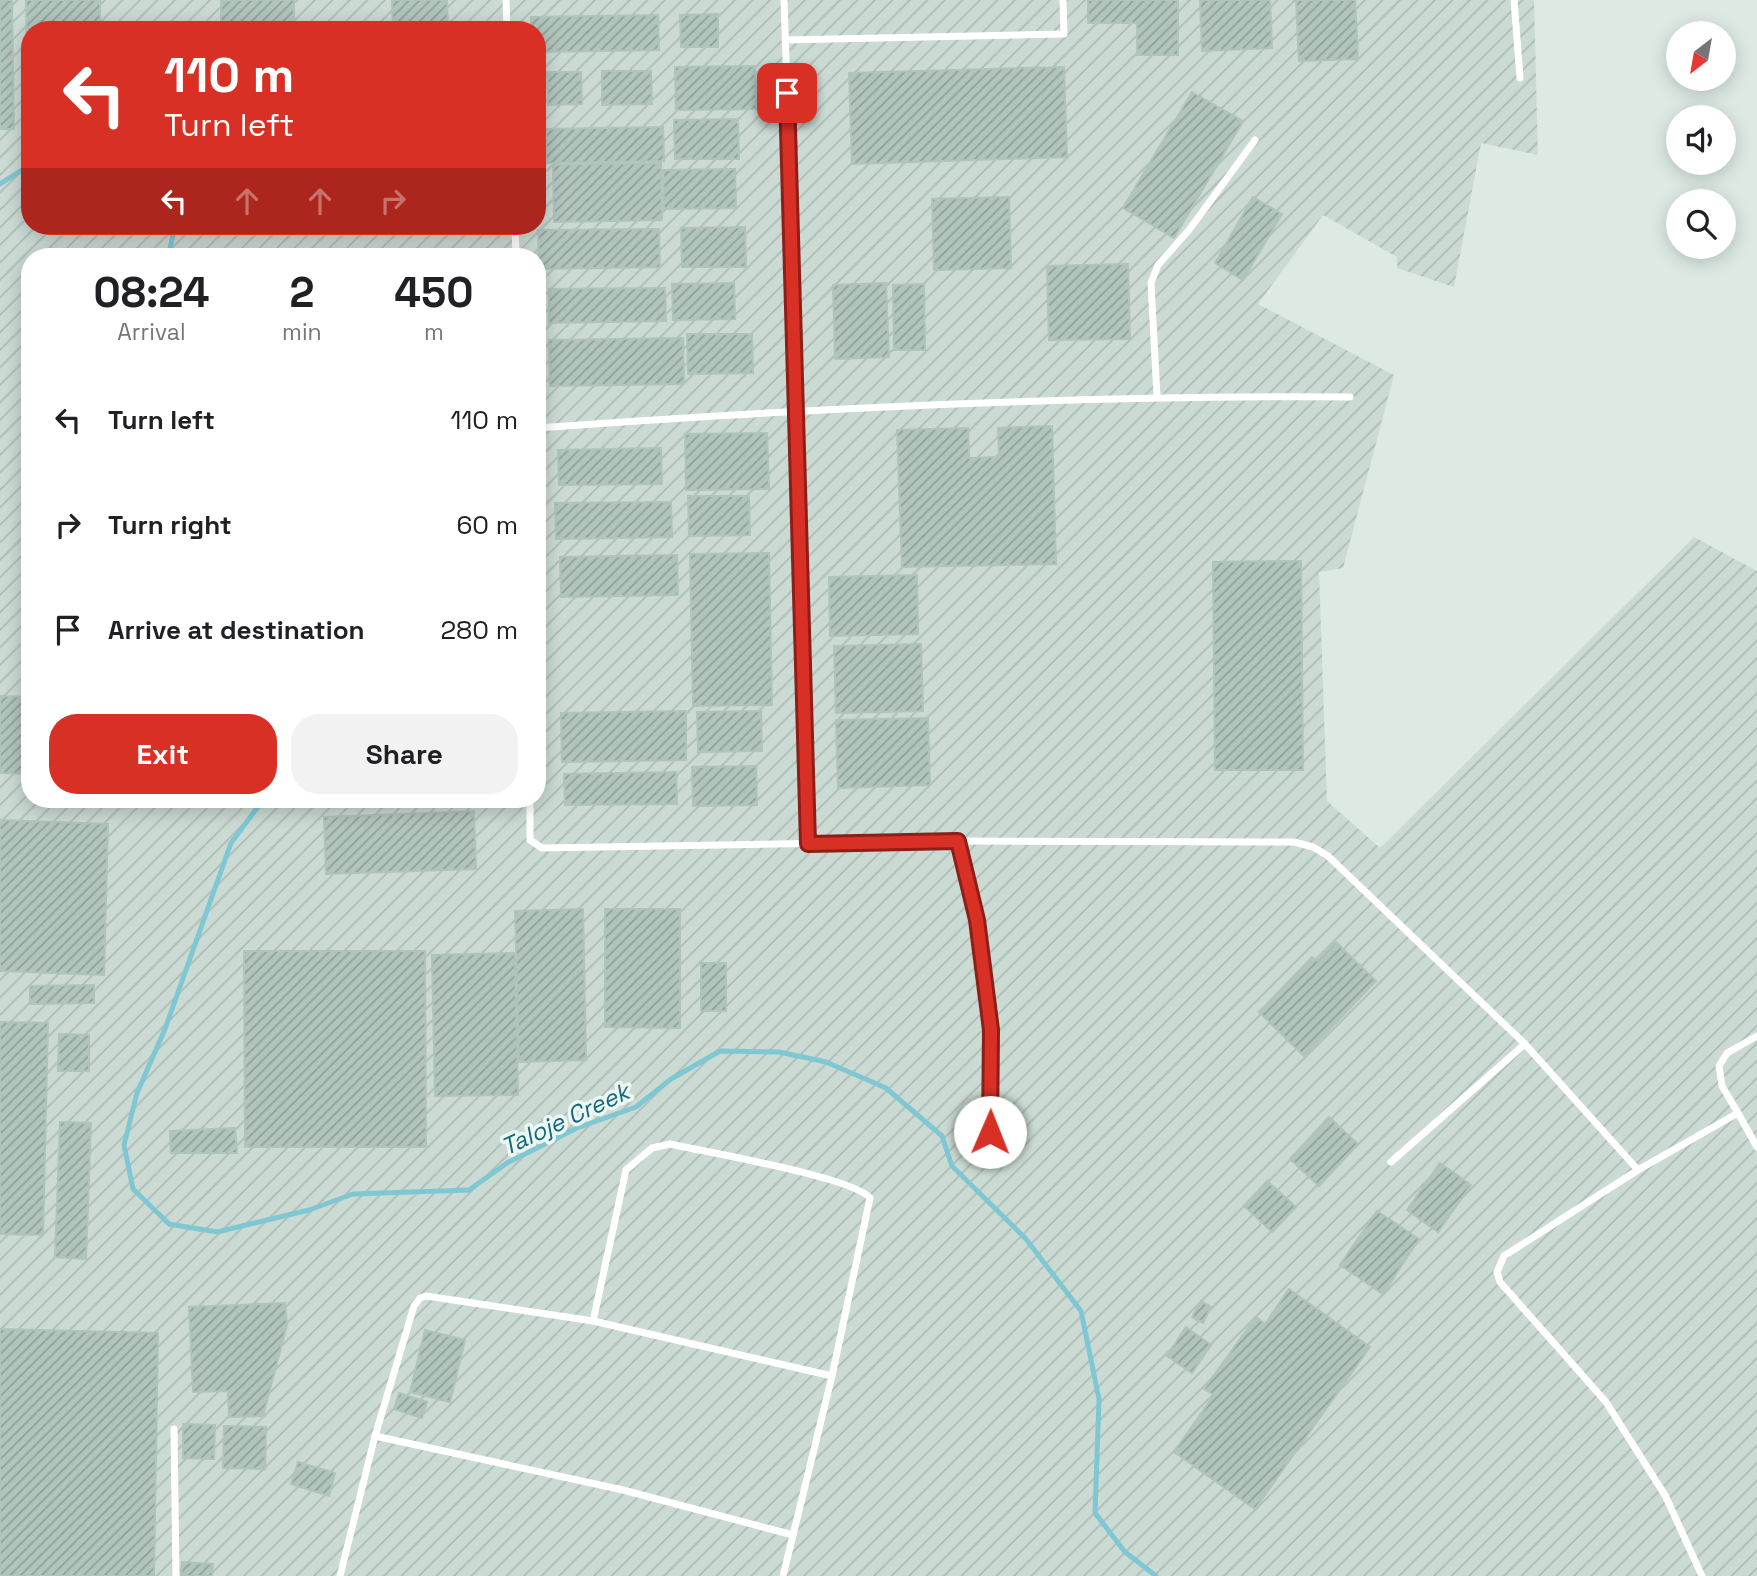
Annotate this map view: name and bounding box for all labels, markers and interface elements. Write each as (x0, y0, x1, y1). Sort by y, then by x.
north arrow (1666, 21, 1736, 91)
map controls (1666, 21, 1736, 259)
text: 110 m (164, 44, 294, 106)
icon: left (49, 49, 140, 140)
pin (757, 63, 817, 123)
icon: arrive (768, 74, 806, 112)
text: Turn left (164, 105, 294, 145)
button: sound (1666, 105, 1736, 175)
icon: left (155, 182, 193, 220)
icon: ahead (228, 182, 266, 220)
icon: ahead (301, 182, 339, 220)
icon: right (374, 182, 412, 220)
button: search (1666, 189, 1736, 259)
text: 08:24 (94, 266, 210, 319)
text: 2 (289, 266, 314, 319)
text: 450 (394, 266, 473, 319)
text: Arrival (117, 317, 186, 347)
text: min (282, 317, 322, 347)
text: m (424, 317, 444, 347)
icon: left (49, 401, 87, 439)
text: Turn left (108, 403, 215, 437)
text: 110 m (451, 403, 518, 437)
icon: right (49, 506, 87, 544)
text: Turn right (108, 508, 232, 542)
text: 60 m (456, 508, 518, 542)
icon: arrive (49, 611, 87, 649)
text: Arrive at destination (108, 613, 365, 647)
text: 280 m (440, 613, 518, 647)
button: Exit (49, 714, 277, 794)
button: Share (291, 714, 518, 794)
water label: Taloje Creek (496, 1074, 637, 1162)
position arrow (953, 1095, 1027, 1169)

